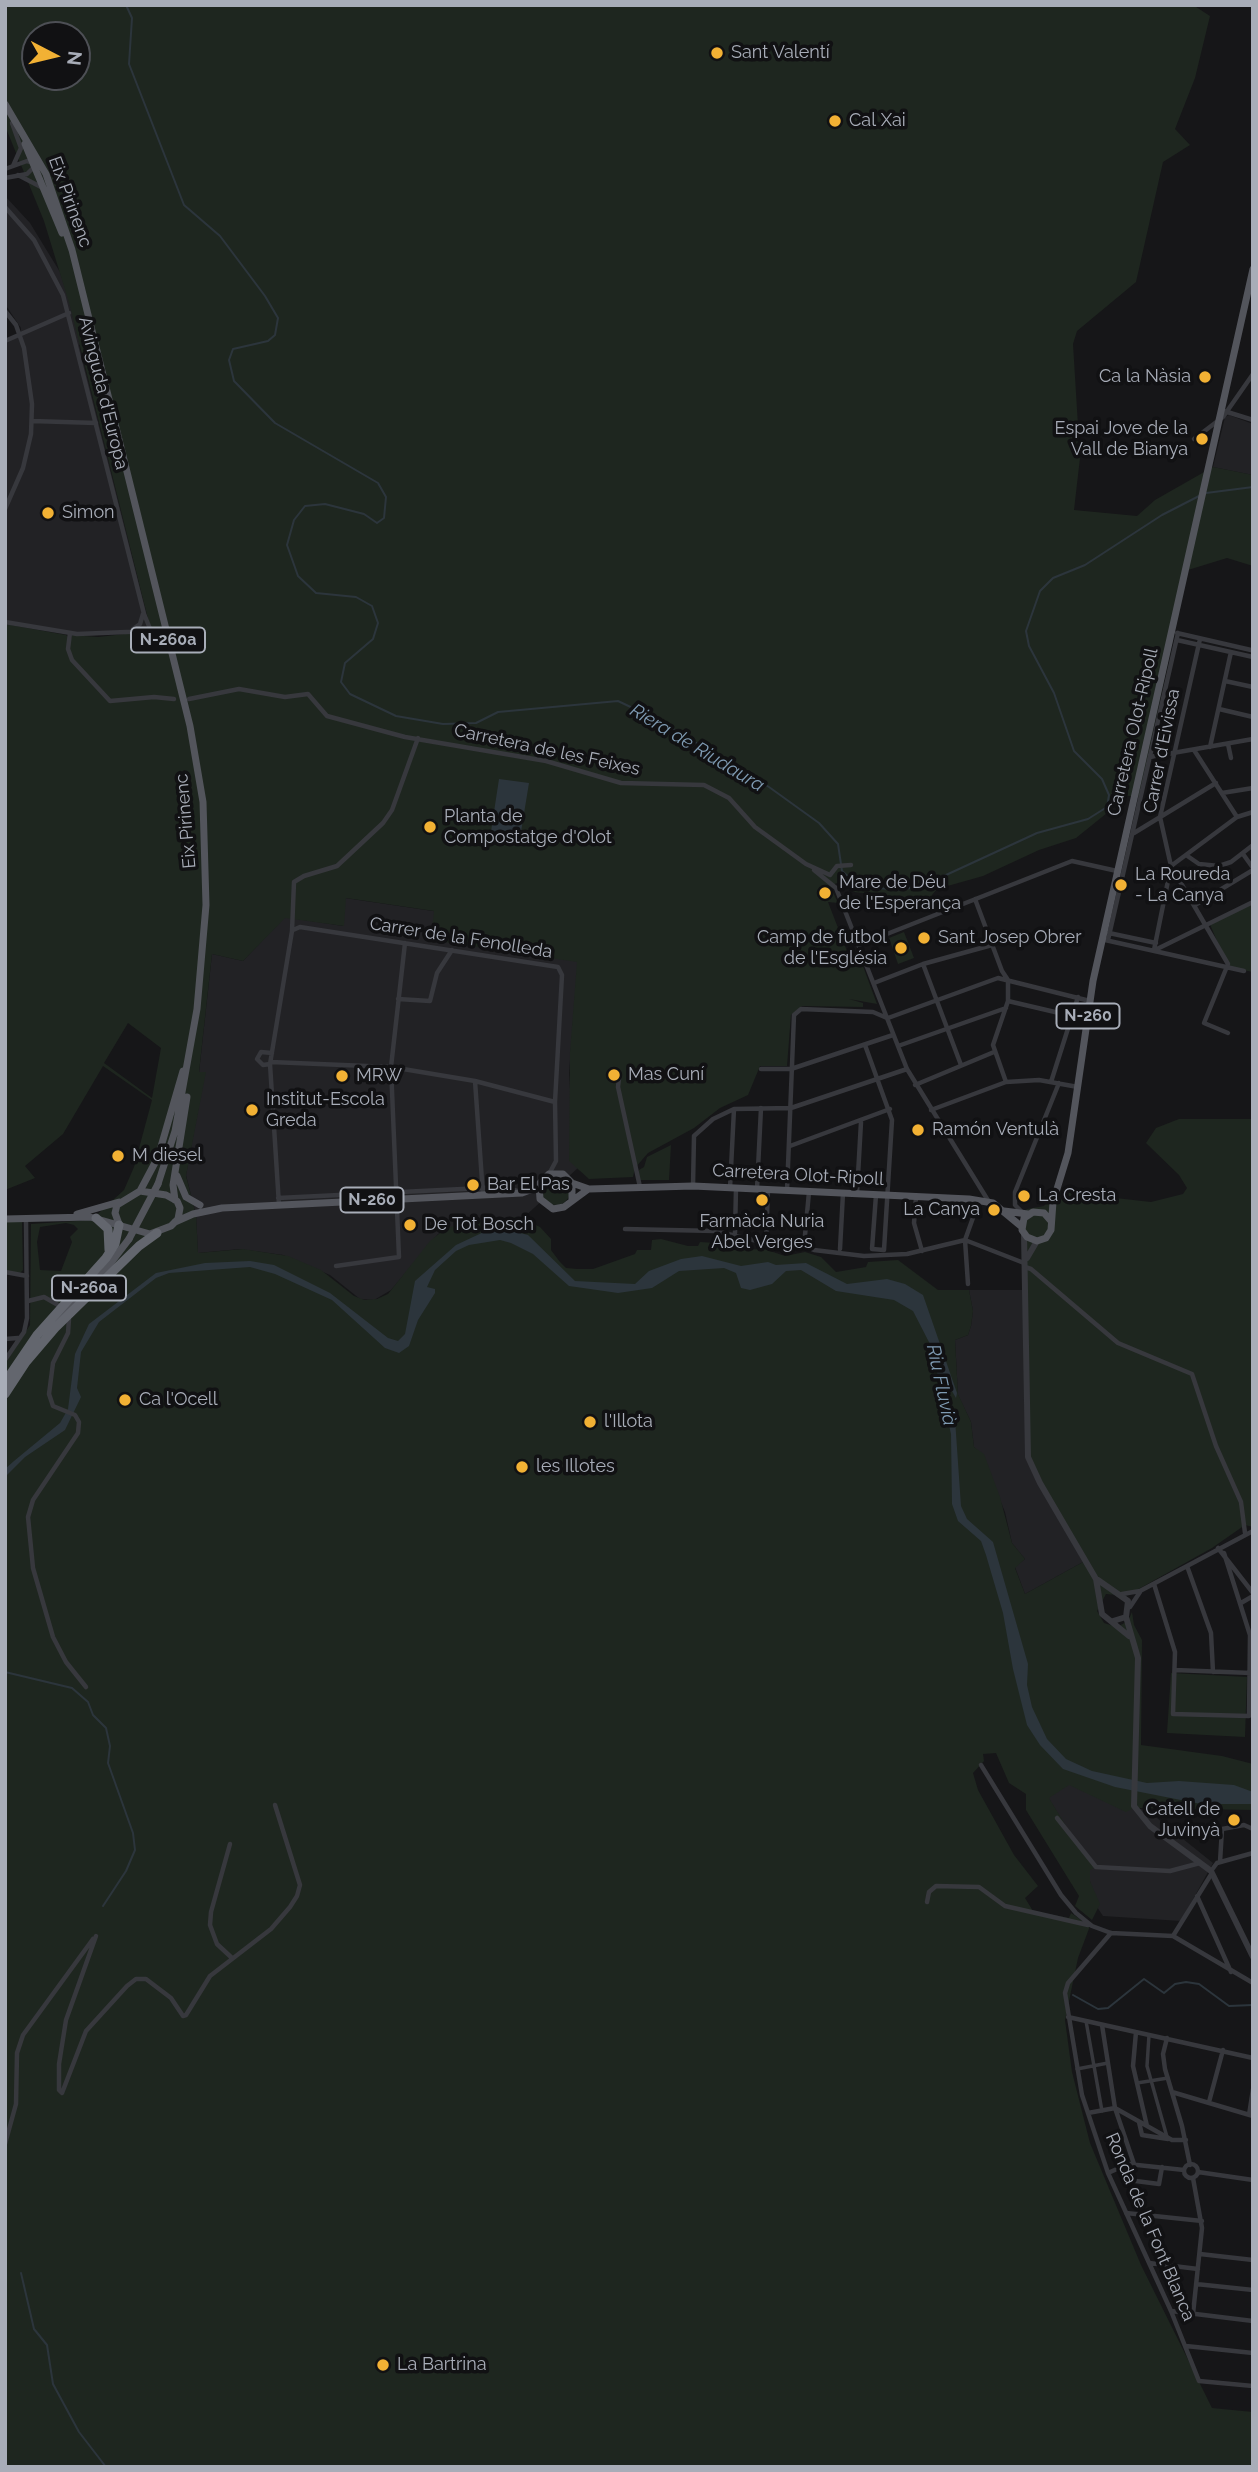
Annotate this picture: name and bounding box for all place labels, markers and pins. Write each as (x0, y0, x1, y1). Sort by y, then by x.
place label: Sant Valentí (731, 42, 830, 64)
marker: Sant Valentí (709, 45, 725, 61)
place label: Cal Xai (849, 110, 906, 132)
marker: Cal Xai (827, 113, 843, 129)
place label: Ca la Nàsia (1099, 366, 1191, 388)
marker: Ca la Nàsia (1197, 369, 1213, 385)
place label: Espai Jove de la Vall de Bianya (1055, 418, 1188, 460)
marker: Espai Jove de la Vall de Bianya (1194, 431, 1210, 447)
place label: Simon (62, 502, 115, 524)
marker: Simon (40, 505, 56, 521)
place label: Planta de Compostatge d'Olot (444, 806, 612, 848)
marker: Planta de Compostatge d'Olot (422, 819, 438, 835)
place label: La Roureda - La Canya (1135, 864, 1230, 906)
place label: Mare de Déu de l'Esperança (839, 872, 961, 914)
marker: La Roureda - La Canya (1113, 877, 1129, 893)
marker: Mare de Déu de l'Esperança (817, 885, 833, 901)
place label: Camp de futbol de l'Església (757, 927, 887, 970)
place label: Sant Josep Obrer (938, 927, 1081, 949)
marker: Sant Josep Obrer (916, 930, 932, 946)
marker: Camp de futbol de l'Església (893, 940, 909, 956)
place label: Mas Cuní (628, 1064, 704, 1086)
place label: MRW (356, 1065, 402, 1087)
marker: Mas Cuní (606, 1067, 622, 1083)
marker: MRW (334, 1068, 350, 1084)
place label: Institut-Escola Greda (266, 1089, 385, 1132)
marker: Institut-Escola Greda (244, 1102, 260, 1118)
place label: Ramón Ventulà (932, 1119, 1059, 1141)
marker: Ramón Ventulà (910, 1122, 926, 1138)
place label: M diesel (132, 1145, 202, 1167)
marker: M diesel (110, 1148, 126, 1164)
place label: Bar El Pas (487, 1174, 570, 1196)
marker: Bar El Pas (465, 1177, 481, 1193)
place label: La Cresta (1038, 1185, 1116, 1207)
marker: La Cresta (1016, 1188, 1032, 1204)
marker: Farmàcia Nuria Abel Verges (754, 1192, 770, 1208)
place label: La Canya (903, 1199, 980, 1221)
marker: La Canya (986, 1202, 1002, 1218)
place label: Farmàcia Nuria Abel Verges (700, 1211, 824, 1254)
place label: De Tot Bosch (424, 1214, 534, 1236)
marker: De Tot Bosch (402, 1217, 418, 1233)
place label: Ca l'Ocell (139, 1389, 218, 1411)
marker: Ca l'Ocell (117, 1392, 133, 1408)
place label: l'Illota (604, 1411, 653, 1433)
marker: l'Illota (582, 1414, 598, 1430)
place label: les Illotes (536, 1456, 615, 1478)
marker: les Illotes (514, 1459, 530, 1475)
place label: Catell de Juvinyà (1145, 1799, 1220, 1842)
marker: Catell de Juvinyà (1226, 1812, 1242, 1828)
place label: La Bartrina (397, 2354, 487, 2376)
marker: La Bartrina (375, 2357, 391, 2373)

